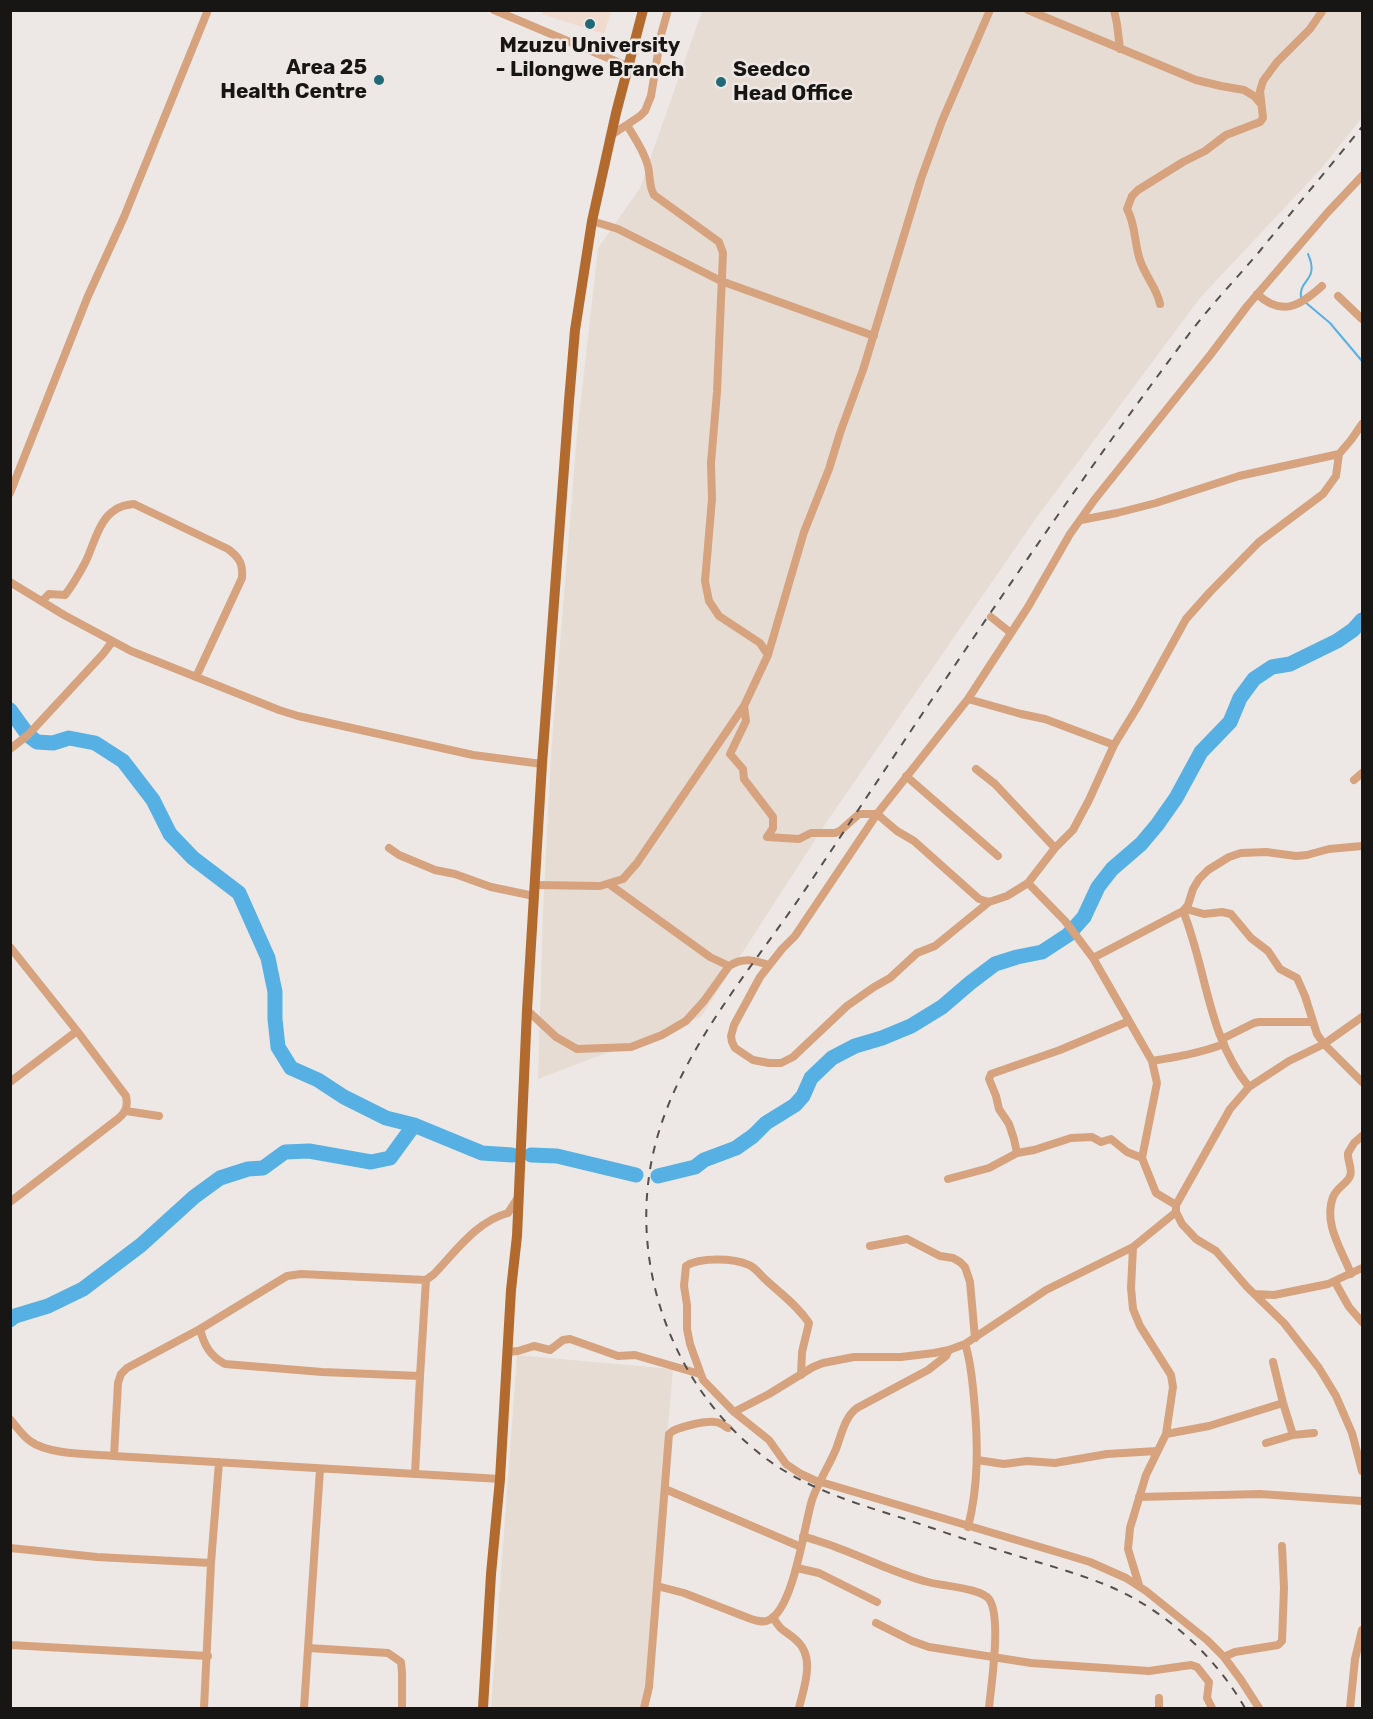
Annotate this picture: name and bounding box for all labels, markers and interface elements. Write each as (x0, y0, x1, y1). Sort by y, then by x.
marker: Mzuzu University - Lilongwe Branch (583, 17, 597, 31)
place label: Mzuzu University - Lilongwe Branch (496, 33, 684, 83)
place label: Area 25 Health Centre (220, 55, 367, 105)
place label: Seedco Head Office (733, 57, 853, 107)
marker: Area 25 Health Centre (372, 73, 386, 87)
marker: Seedco Head Office (714, 75, 728, 89)

